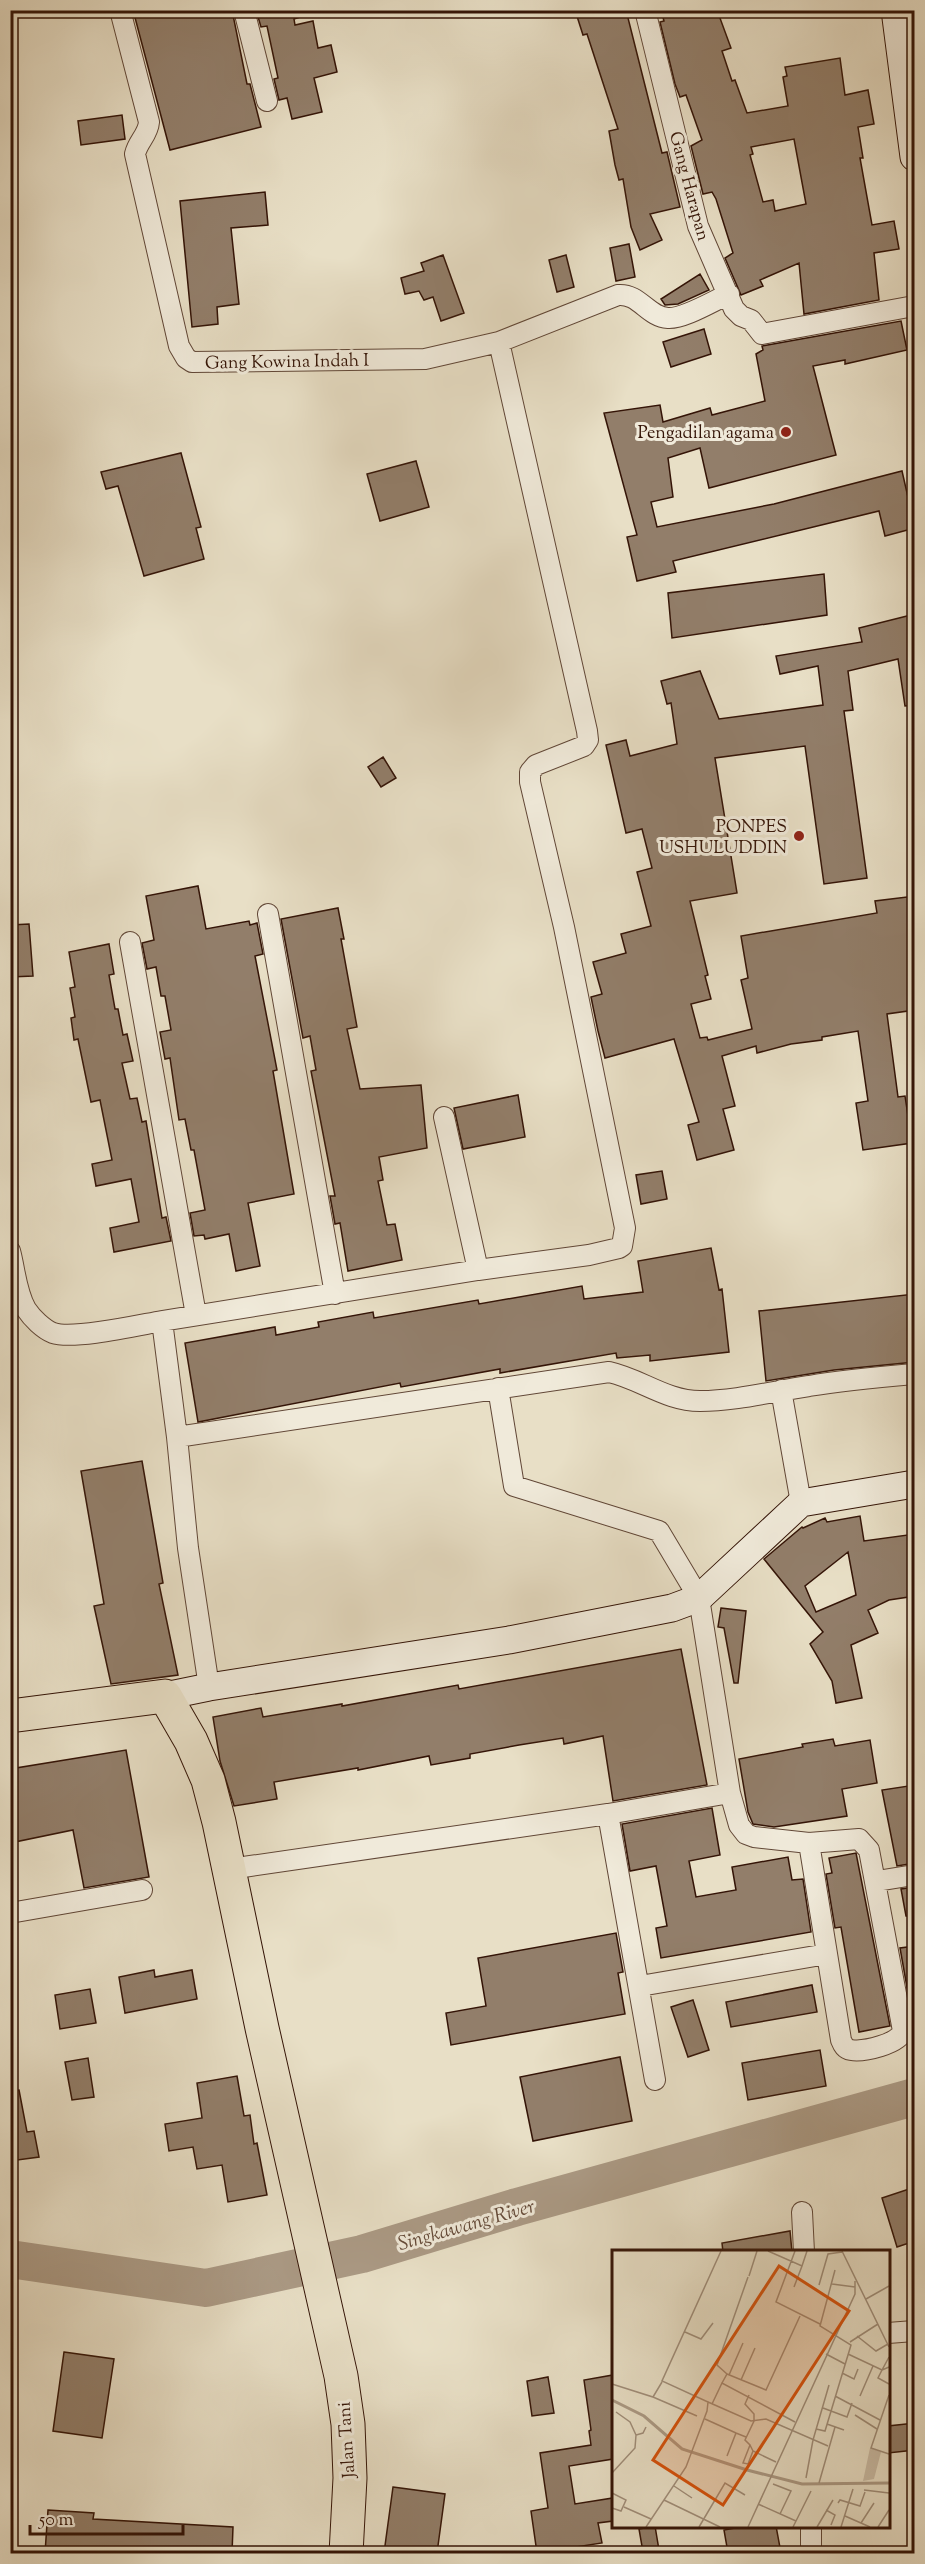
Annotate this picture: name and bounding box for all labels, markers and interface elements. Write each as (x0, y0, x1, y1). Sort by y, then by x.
street label: Gang Harapan (661, 129, 715, 244)
street label: Gang Kowina Indah I (205, 349, 369, 377)
place label: Pengadilan agama (638, 421, 774, 447)
marker: Pengadilan agama (779, 425, 793, 439)
place label: PONPES USHULUDDIN (659, 815, 787, 862)
marker: PONPES USHULUDDIN (792, 829, 806, 843)
water label: Singkawang River (395, 2193, 539, 2260)
inset map (612, 2250, 889, 2528)
street label: Jalan Tani (332, 2401, 364, 2480)
scale bar (30, 2498, 183, 2536)
text: 50 m (38, 2508, 74, 2534)

